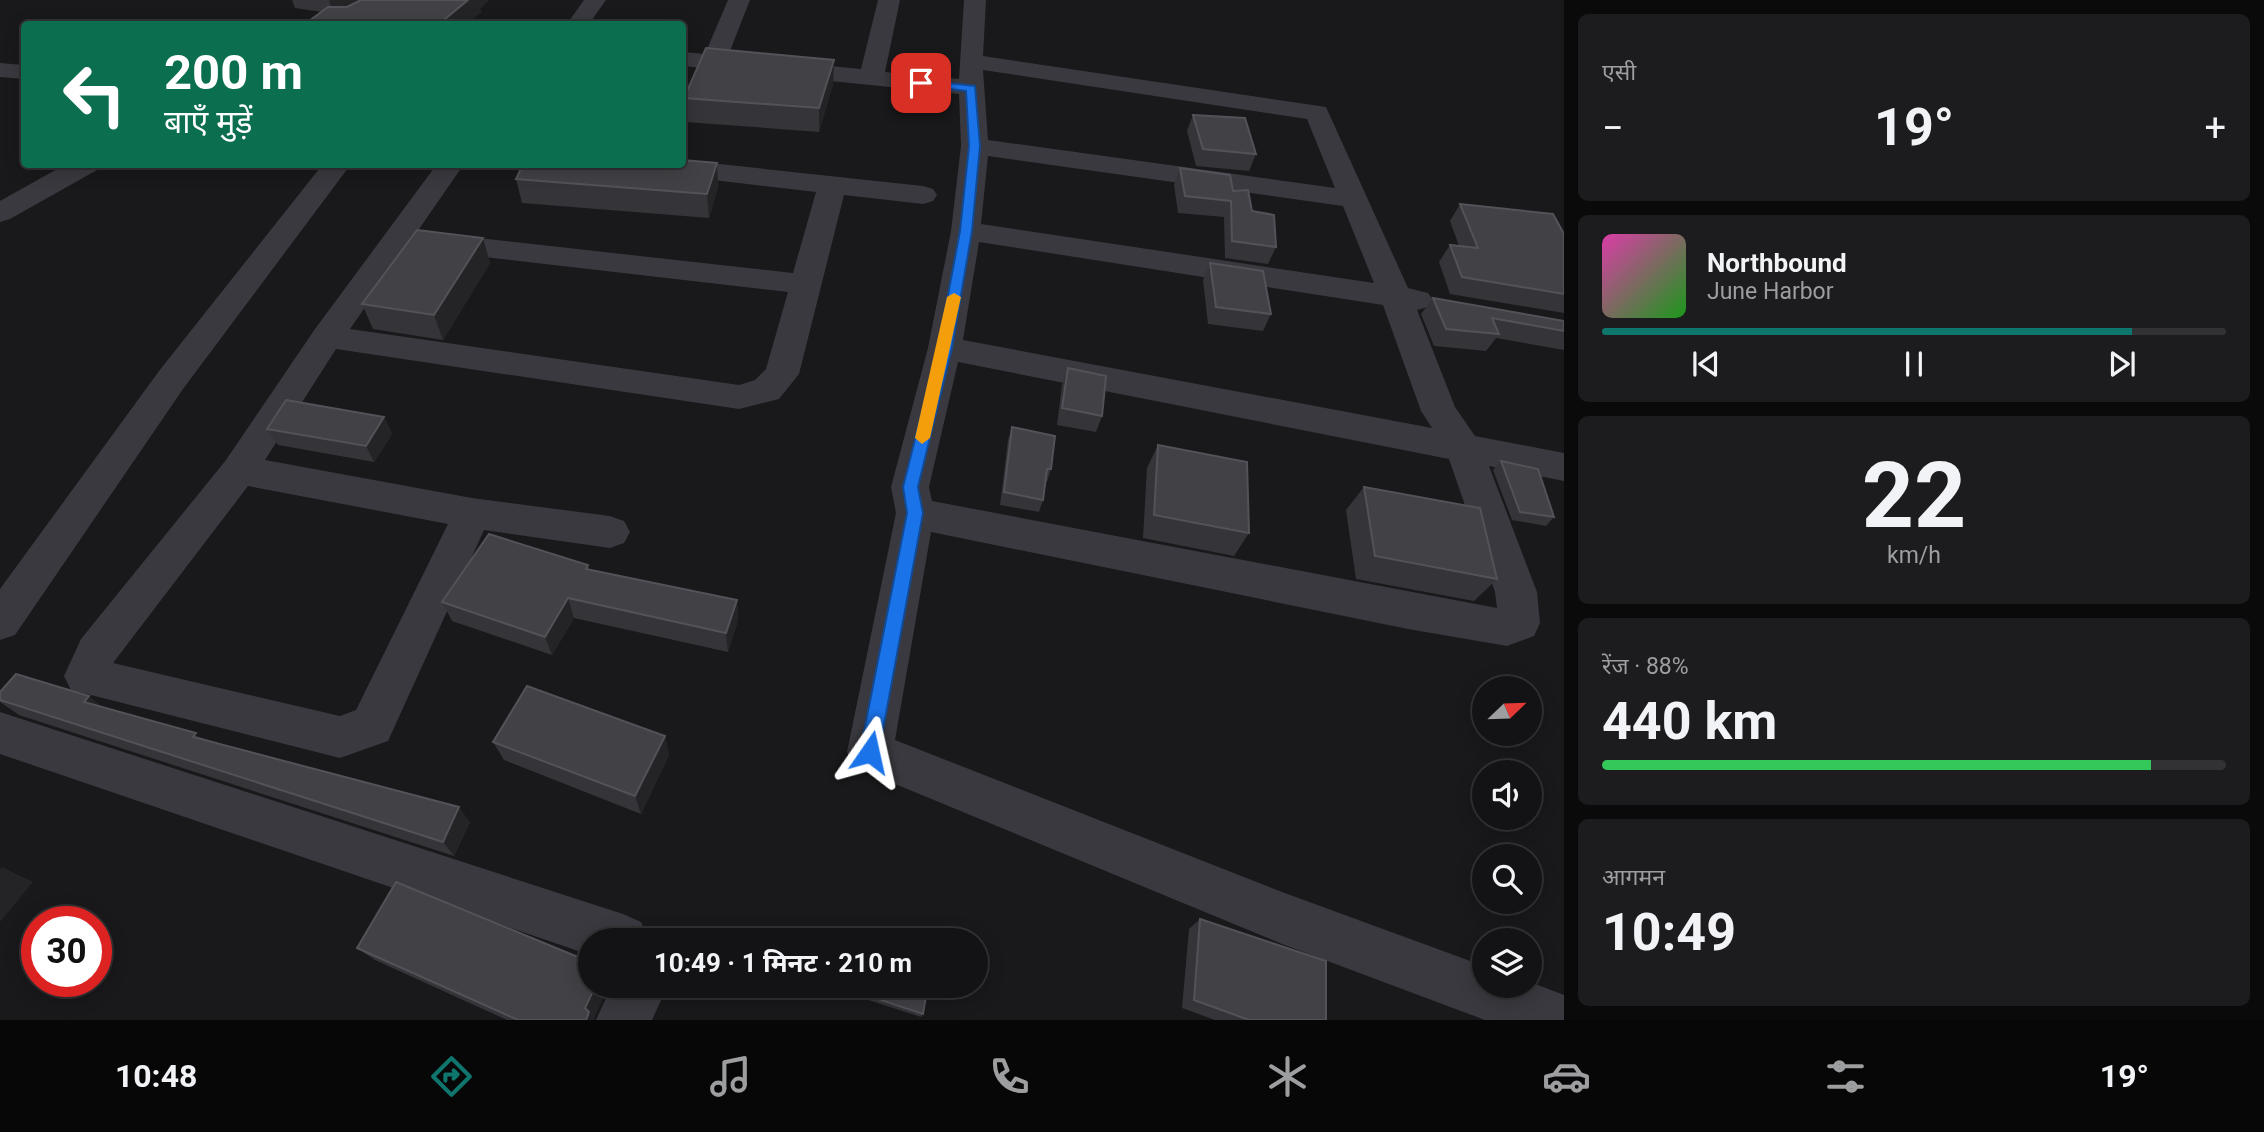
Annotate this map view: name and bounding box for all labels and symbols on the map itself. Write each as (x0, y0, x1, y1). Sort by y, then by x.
pin (891, 53, 951, 113)
north arrow (1472, 676, 1542, 746)
position arrow (833, 715, 907, 789)
speed limit sign: 30 (21, 906, 112, 997)

